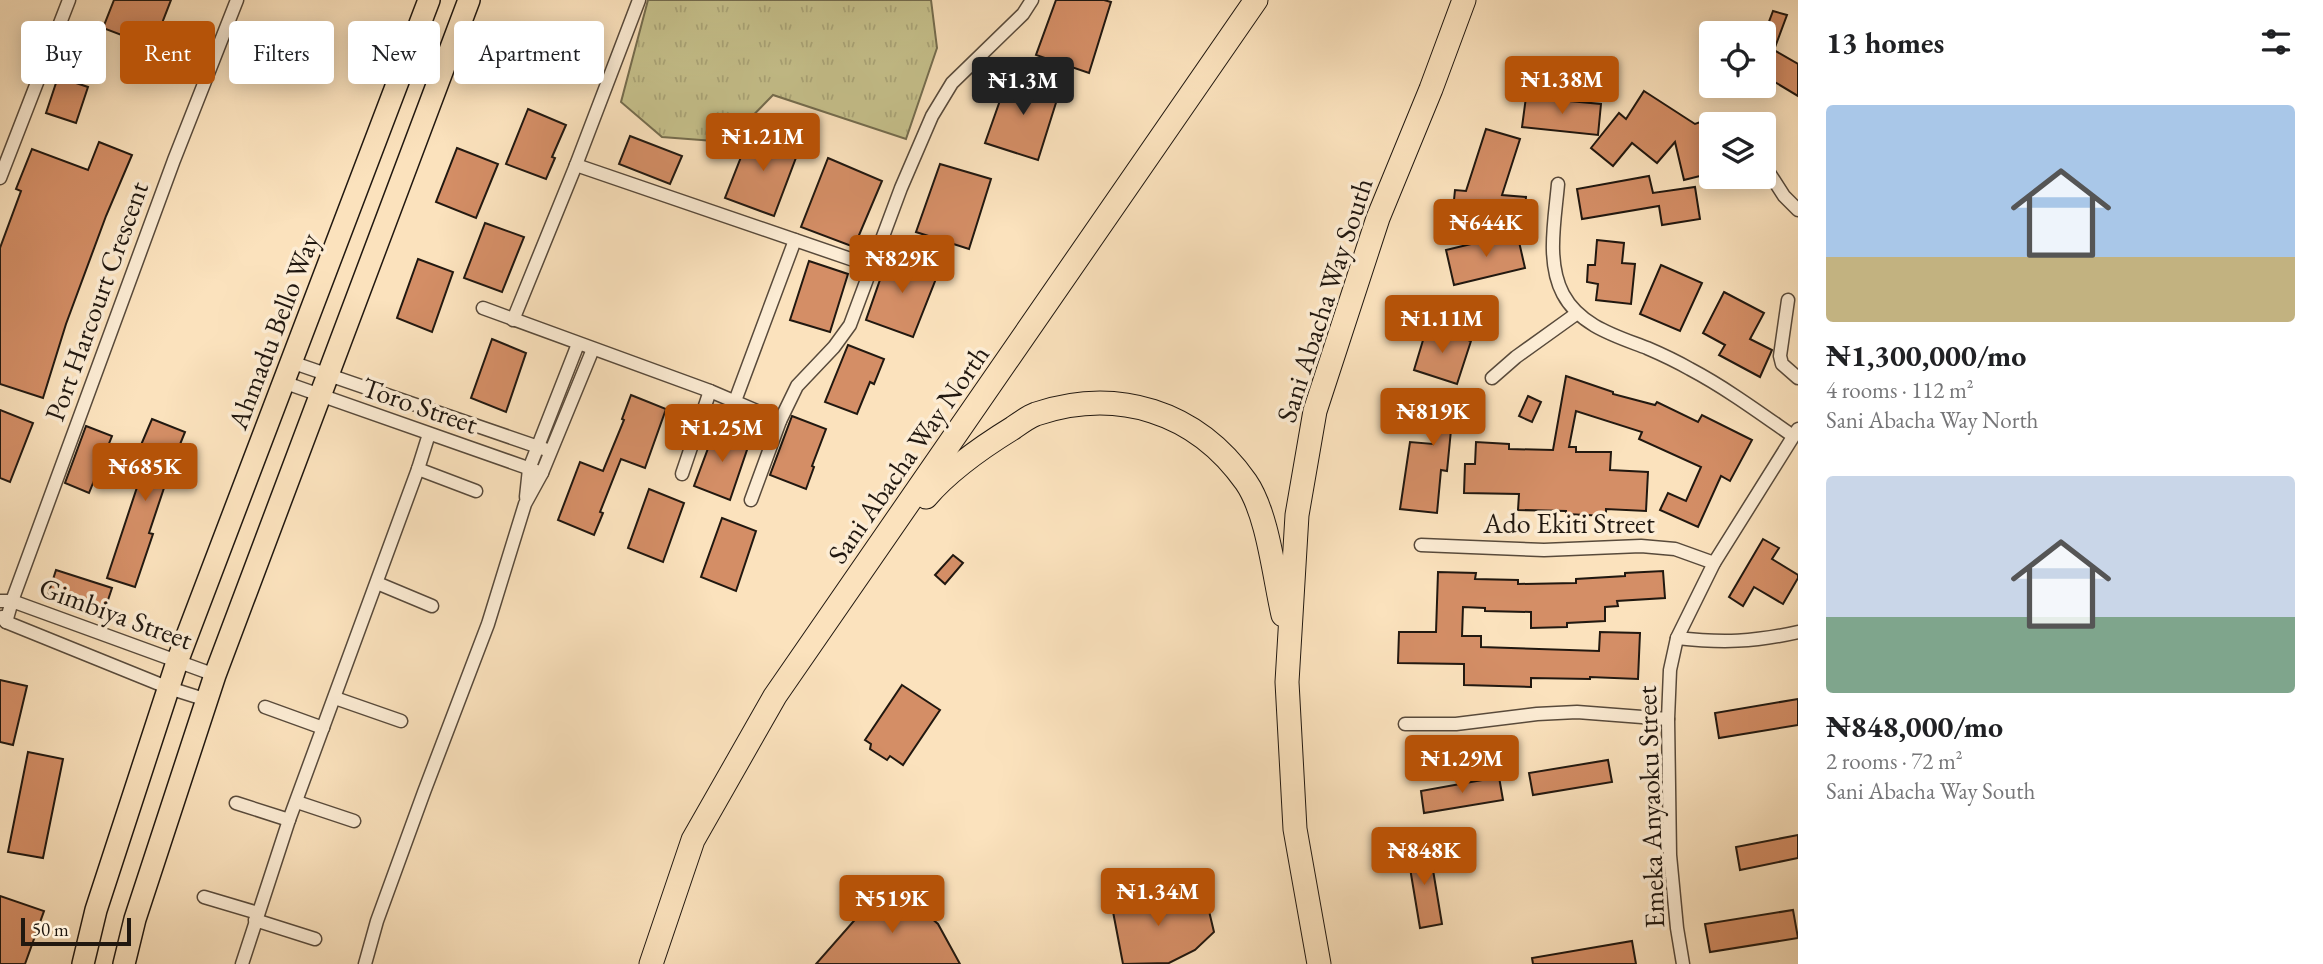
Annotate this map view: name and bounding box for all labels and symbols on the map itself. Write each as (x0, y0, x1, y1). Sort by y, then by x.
pin: ₦1.38M (1505, 57, 1619, 116)
pin: ₦1.3M (974, 58, 1072, 117)
pin: ₦1.21M (706, 114, 820, 173)
street label: Sani Abacha Way South (1267, 173, 1381, 427)
street label: Port Harcourt Crescent (36, 176, 156, 426)
pin: ₦644K (1437, 200, 1535, 259)
street label: Ahmadu Bello Way (219, 227, 327, 435)
pin: ₦829K (853, 236, 951, 295)
pin: ₦1.11M (1385, 296, 1499, 355)
street label: Sani Abacha Way North (819, 338, 997, 570)
street label: Toro Street (357, 368, 483, 442)
pin: ₦819K (1384, 388, 1482, 448)
pin: ₦1.25M (665, 405, 779, 464)
pin: ₦685K (96, 444, 194, 503)
street label: Ado Ekiti Street (1482, 505, 1655, 541)
street label: Gimbiya Street (34, 569, 198, 657)
street label: Emeka Anyaoku Street (1628, 685, 1672, 929)
pin: ₦1.29M (1405, 736, 1519, 795)
pin: ₦848K (1375, 828, 1473, 887)
pin: ₦1.34M (1101, 869, 1215, 928)
pin: ₦519K (843, 876, 941, 935)
scale bar (21, 915, 131, 947)

